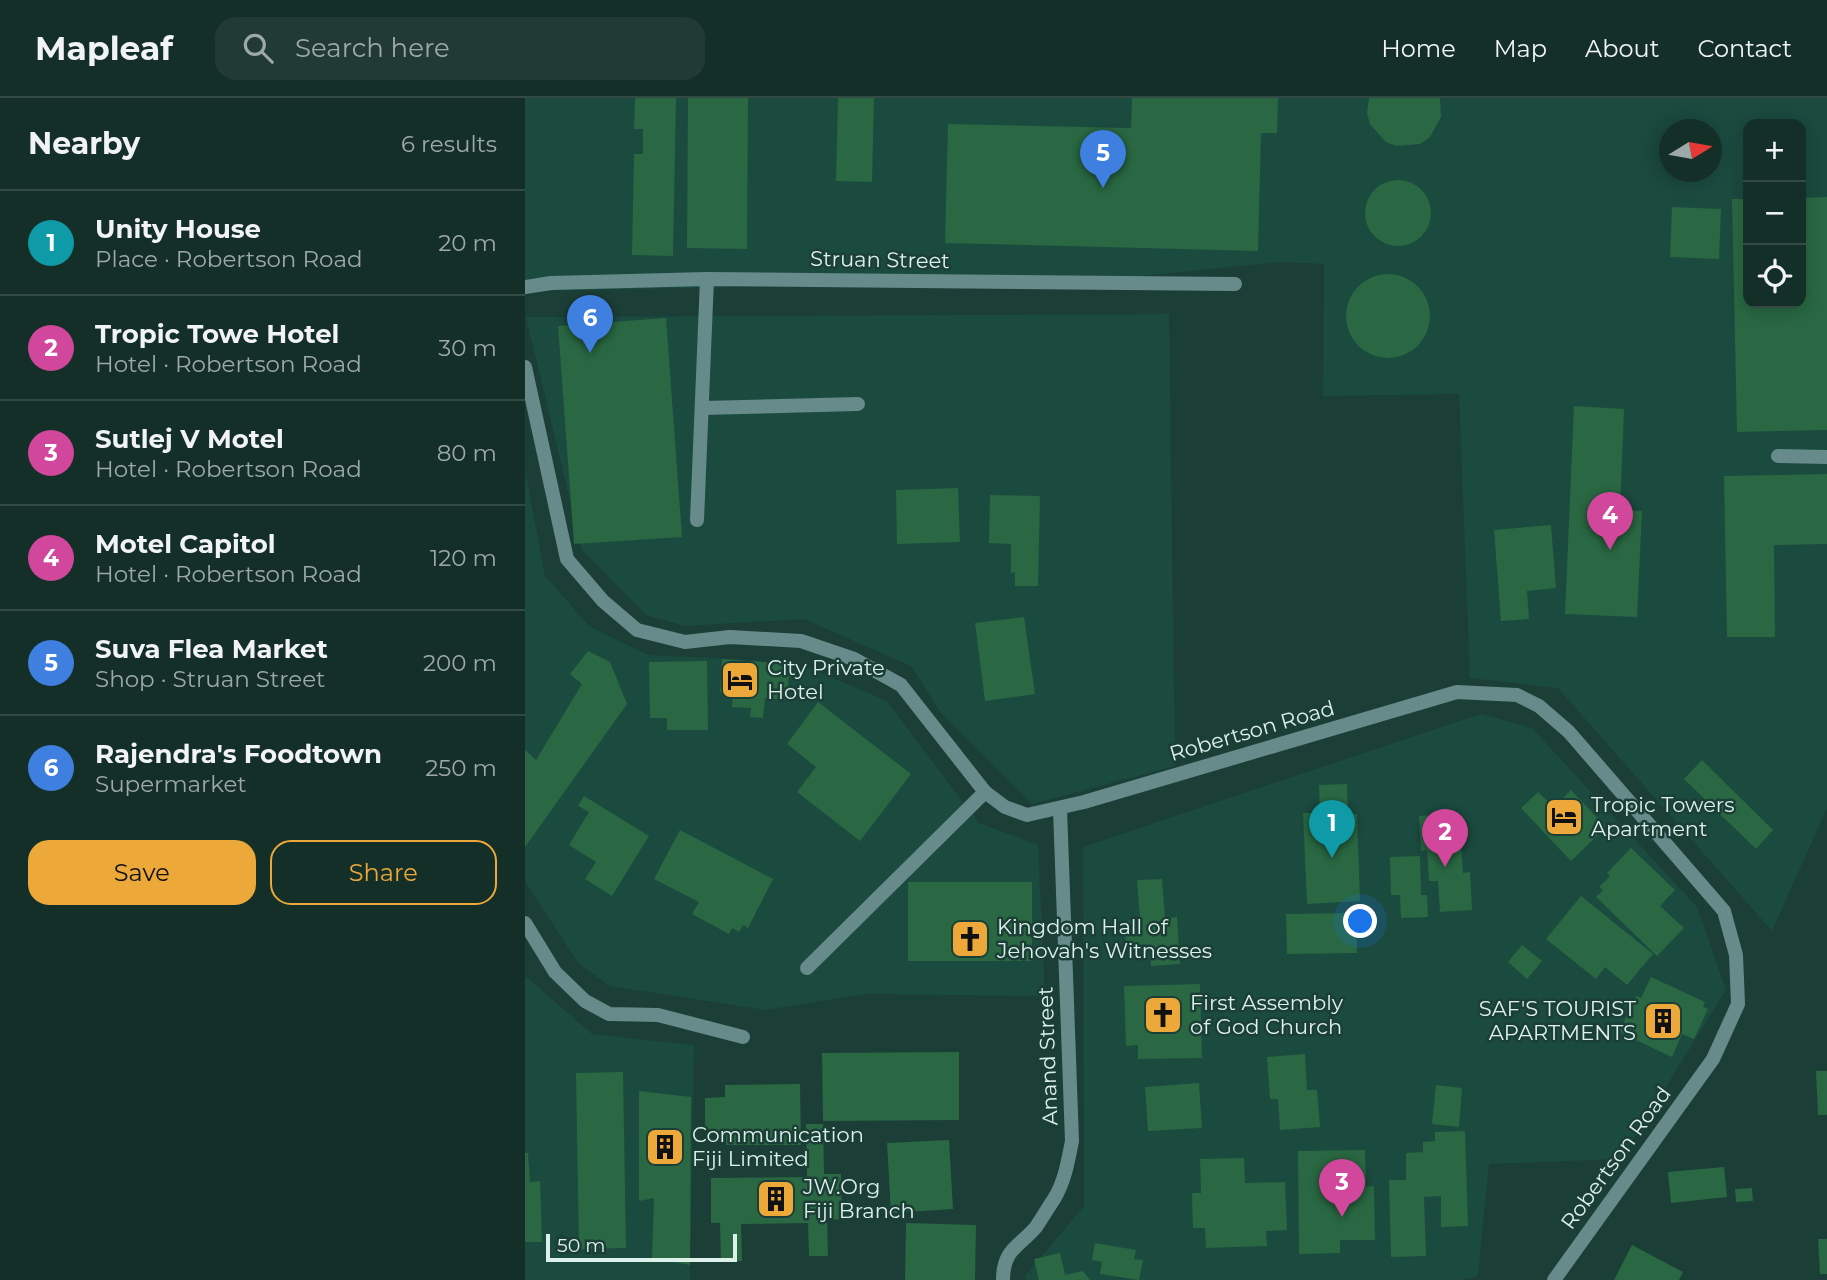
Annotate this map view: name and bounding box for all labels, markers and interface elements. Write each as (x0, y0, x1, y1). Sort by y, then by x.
search box (215, 17, 705, 80)
text: Mapleaf (35, 28, 173, 68)
icon: search (239, 29, 277, 67)
text: Search here (295, 32, 450, 64)
text: Home (1381, 34, 1456, 63)
text: Map (1494, 34, 1547, 63)
text: About (1585, 34, 1659, 63)
text: Contact (1697, 34, 1792, 63)
north arrow (1659, 119, 1722, 182)
map controls (1743, 119, 1806, 308)
button: + (1743, 119, 1806, 182)
text: Nearby (28, 125, 140, 162)
text: 6 results (401, 130, 497, 158)
pin: 5 (1080, 130, 1126, 188)
button: − (1743, 182, 1806, 245)
text: Unity House (95, 213, 261, 245)
text: 1 (46, 229, 56, 257)
text: 20 m (438, 229, 497, 257)
text: Place · Robertson Road (95, 245, 363, 273)
button: locate (1743, 245, 1806, 308)
street label: Struan Street (810, 246, 950, 273)
pin: 6 (567, 295, 613, 353)
text: Tropic Towe Hotel (95, 318, 339, 350)
text: 2 (44, 334, 58, 362)
text: 30 m (438, 334, 497, 362)
text: Hotel · Robertson Road (95, 350, 362, 378)
text: Sutlej V Motel (95, 423, 284, 455)
text: 3 (44, 439, 58, 467)
text: 80 m (437, 439, 497, 467)
text: Hotel · Robertson Road (95, 455, 362, 483)
pin: 4 (1587, 492, 1633, 550)
text: Motel Capitol (95, 528, 276, 560)
text: 4 (43, 544, 59, 572)
text: 120 m (430, 544, 497, 572)
text: Hotel · Robertson Road (95, 560, 362, 588)
text: Suva Flea Market (95, 633, 328, 665)
text: 5 (44, 649, 58, 677)
text: 200 m (423, 649, 497, 677)
place label: City Private Hotel (767, 655, 885, 704)
hotel icon: City Private Hotel (719, 659, 761, 701)
text: Shop · Struan Street (95, 665, 325, 693)
street label: Robertson Road (1166, 695, 1337, 766)
text: Rajendra's Foodtown (95, 738, 382, 770)
text: 6 (44, 754, 58, 782)
text: 250 m (425, 754, 497, 782)
text: Supermarket (95, 770, 247, 798)
place label: Tropic Towers Apartment (1591, 792, 1735, 841)
hotel icon: Tropic Towers Apartment (1543, 796, 1585, 838)
pin: 1 (1309, 800, 1355, 858)
pin: 2 (1422, 809, 1468, 867)
button: Save (28, 840, 256, 905)
button: Share (270, 840, 497, 905)
your location (1343, 904, 1377, 938)
place label: Kingdom Hall of Jehovah's Witnesses (996, 914, 1212, 963)
church icon: Kingdom Hall of Jehovah's Witnesses (949, 918, 991, 960)
street label: Anand Street (1033, 986, 1062, 1126)
place label: First Assembly of God Church (1190, 990, 1344, 1039)
church icon: First Assembly of God Church (1142, 994, 1184, 1036)
place label: SAF'S TOURIST APARTMENTS (1479, 996, 1636, 1045)
building icon: SAF'S TOURIST APARTMENTS (1642, 1000, 1684, 1042)
street label: Robertson Road (1555, 1081, 1676, 1234)
place label: Communication Fiji Limited (692, 1122, 864, 1171)
building icon: Communication Fiji Limited (644, 1126, 686, 1168)
pin: 3 (1319, 1159, 1365, 1217)
place label: JW.Org Fiji Branch (802, 1174, 915, 1223)
building icon: JW.Org Fiji Branch (755, 1178, 797, 1220)
scale bar (546, 1231, 737, 1263)
text: 50 m (557, 1234, 605, 1257)

